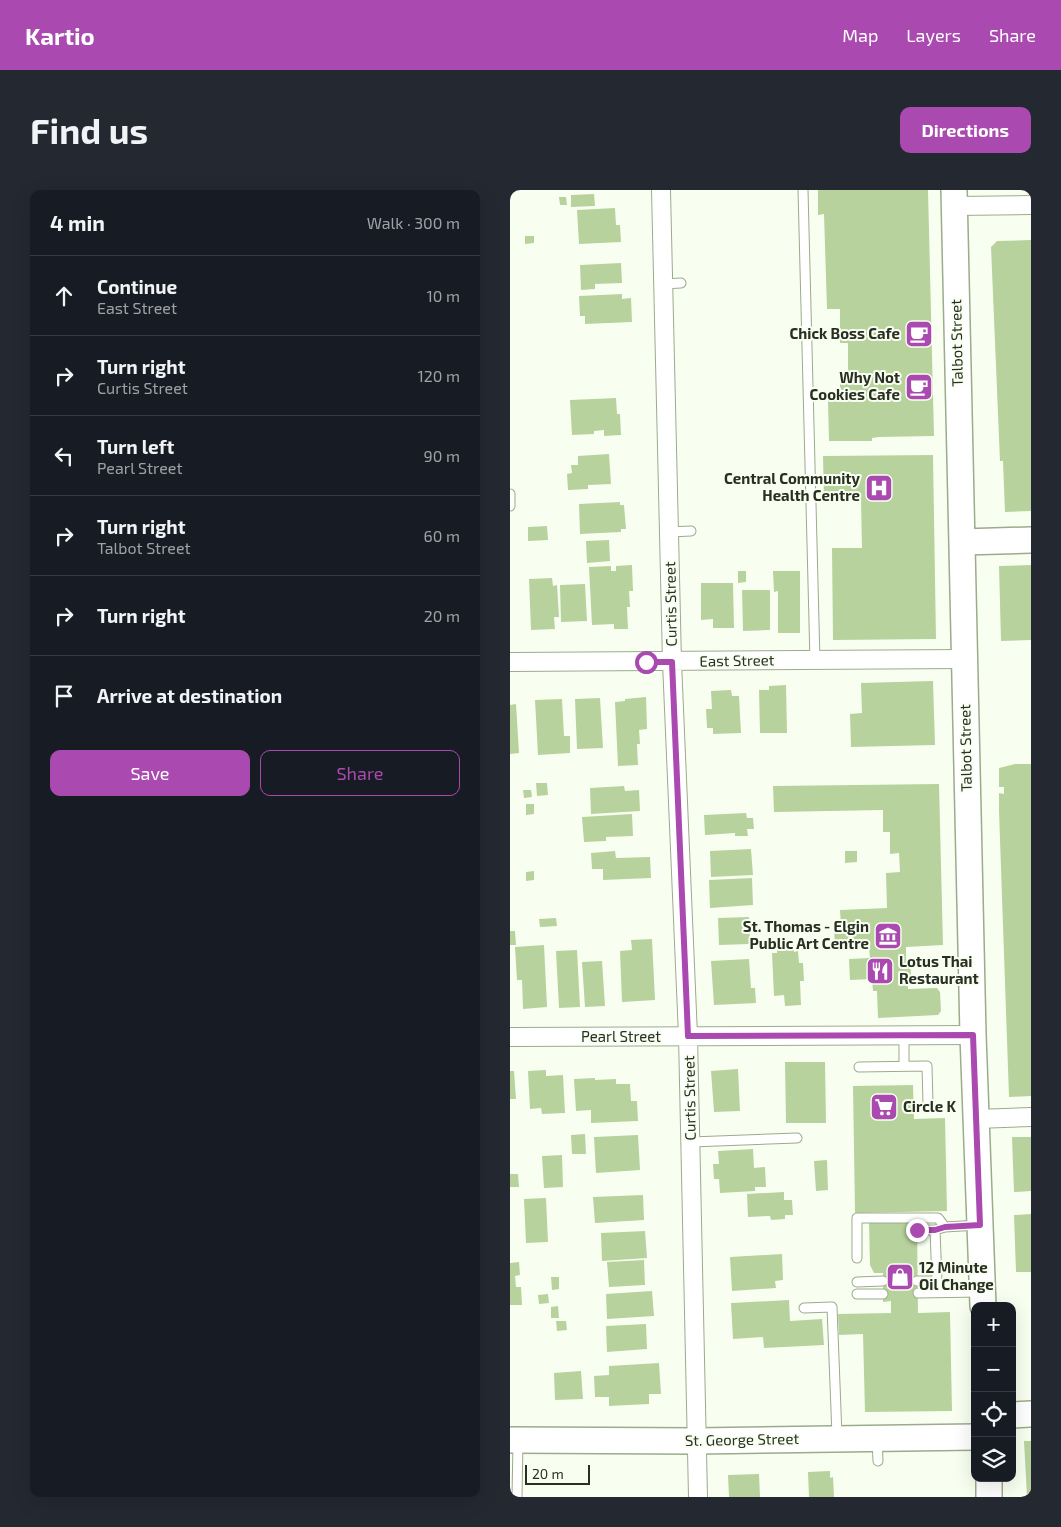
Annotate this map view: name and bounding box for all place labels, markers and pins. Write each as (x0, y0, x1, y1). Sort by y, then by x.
cafe icon: Chick Boss Cafe (904, 319, 934, 349)
place label: Chick Boss Cafe (789, 324, 900, 342)
place label: Why Not Cookies Cafe (809, 368, 900, 403)
cafe icon: Why Not Cookies Cafe (904, 372, 934, 402)
place label: Central Community Health Centre (724, 469, 861, 504)
hospital icon: Central Community Health Centre (864, 473, 894, 503)
place label: St. Thomas - Elgin Public Art Centre (743, 917, 869, 952)
museum icon: St. Thomas - Elgin Public Art Centre (873, 921, 903, 951)
place label: Lotus Thai Restaurant (899, 952, 979, 987)
restaurant icon: Lotus Thai Restaurant (865, 956, 895, 986)
supermarket icon: Circle K (869, 1092, 899, 1122)
place label: Circle K (903, 1097, 956, 1115)
place label: 12 Minute Oil Change (919, 1258, 994, 1293)
shop icon: 12 Minute Oil Change (885, 1262, 915, 1292)

